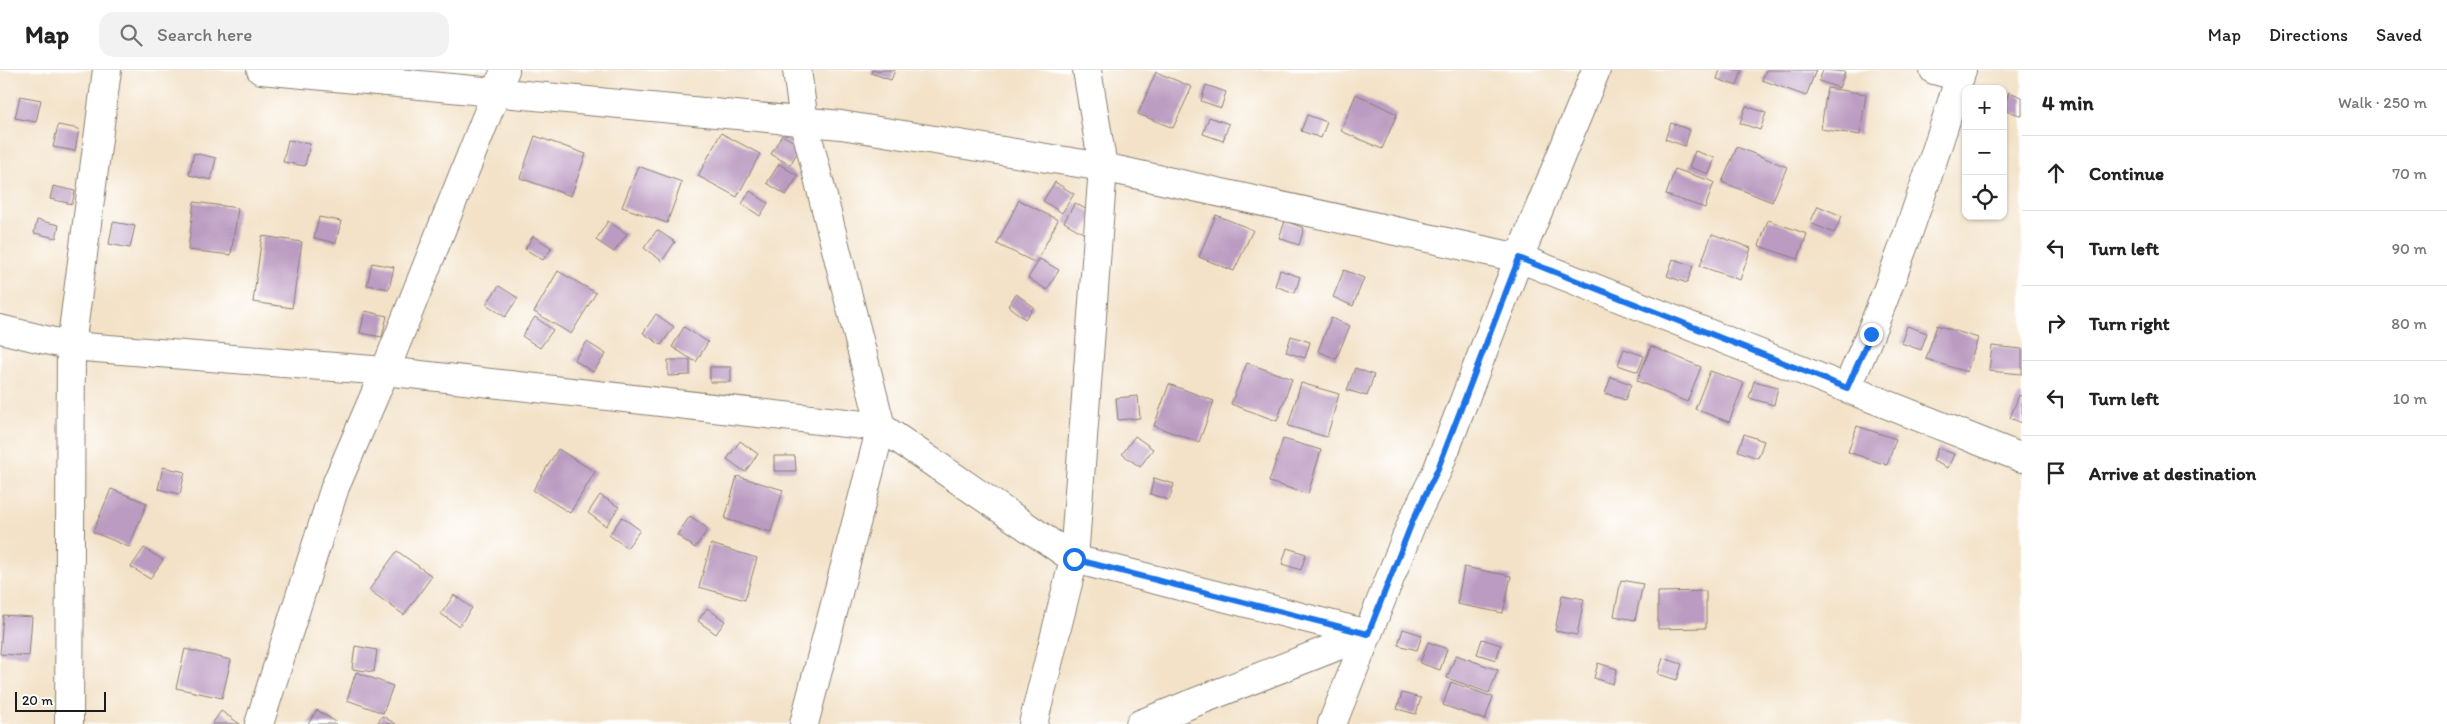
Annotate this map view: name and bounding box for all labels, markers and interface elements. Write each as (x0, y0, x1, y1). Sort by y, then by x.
search box (99, 12, 449, 57)
text: Map (25, 20, 69, 49)
icon: search (117, 21, 145, 49)
text: Search here (157, 23, 252, 46)
text: Map (2208, 24, 2241, 46)
text: Directions (2269, 24, 2348, 46)
text: Saved (2376, 24, 2422, 46)
map controls (1962, 85, 2007, 220)
button: + (1962, 85, 2007, 130)
text: 4 min (2042, 90, 2094, 115)
text: Walk · 250 m (2338, 93, 2427, 112)
button: − (1962, 130, 2007, 175)
icon: ahead (2042, 159, 2070, 187)
text: Continue (2089, 162, 2164, 185)
text: 70 m (2392, 164, 2427, 183)
button: locate (1962, 175, 2007, 220)
icon: left (2042, 234, 2070, 262)
text: Turn left (2089, 237, 2159, 260)
text: 90 m (2392, 239, 2427, 258)
icon: right (2042, 309, 2070, 337)
text: Turn right (2089, 312, 2170, 335)
text: 80 m (2391, 314, 2427, 333)
route end (1860, 323, 1883, 346)
icon: left (2042, 384, 2070, 412)
text: Turn left (2089, 387, 2159, 410)
text: 10 m (2393, 389, 2427, 408)
icon: arrive (2042, 459, 2070, 487)
text: Arrive at destination (2089, 462, 2256, 485)
route start (1063, 548, 1086, 571)
scale bar (15, 689, 106, 712)
text: 20 m (22, 692, 53, 709)

